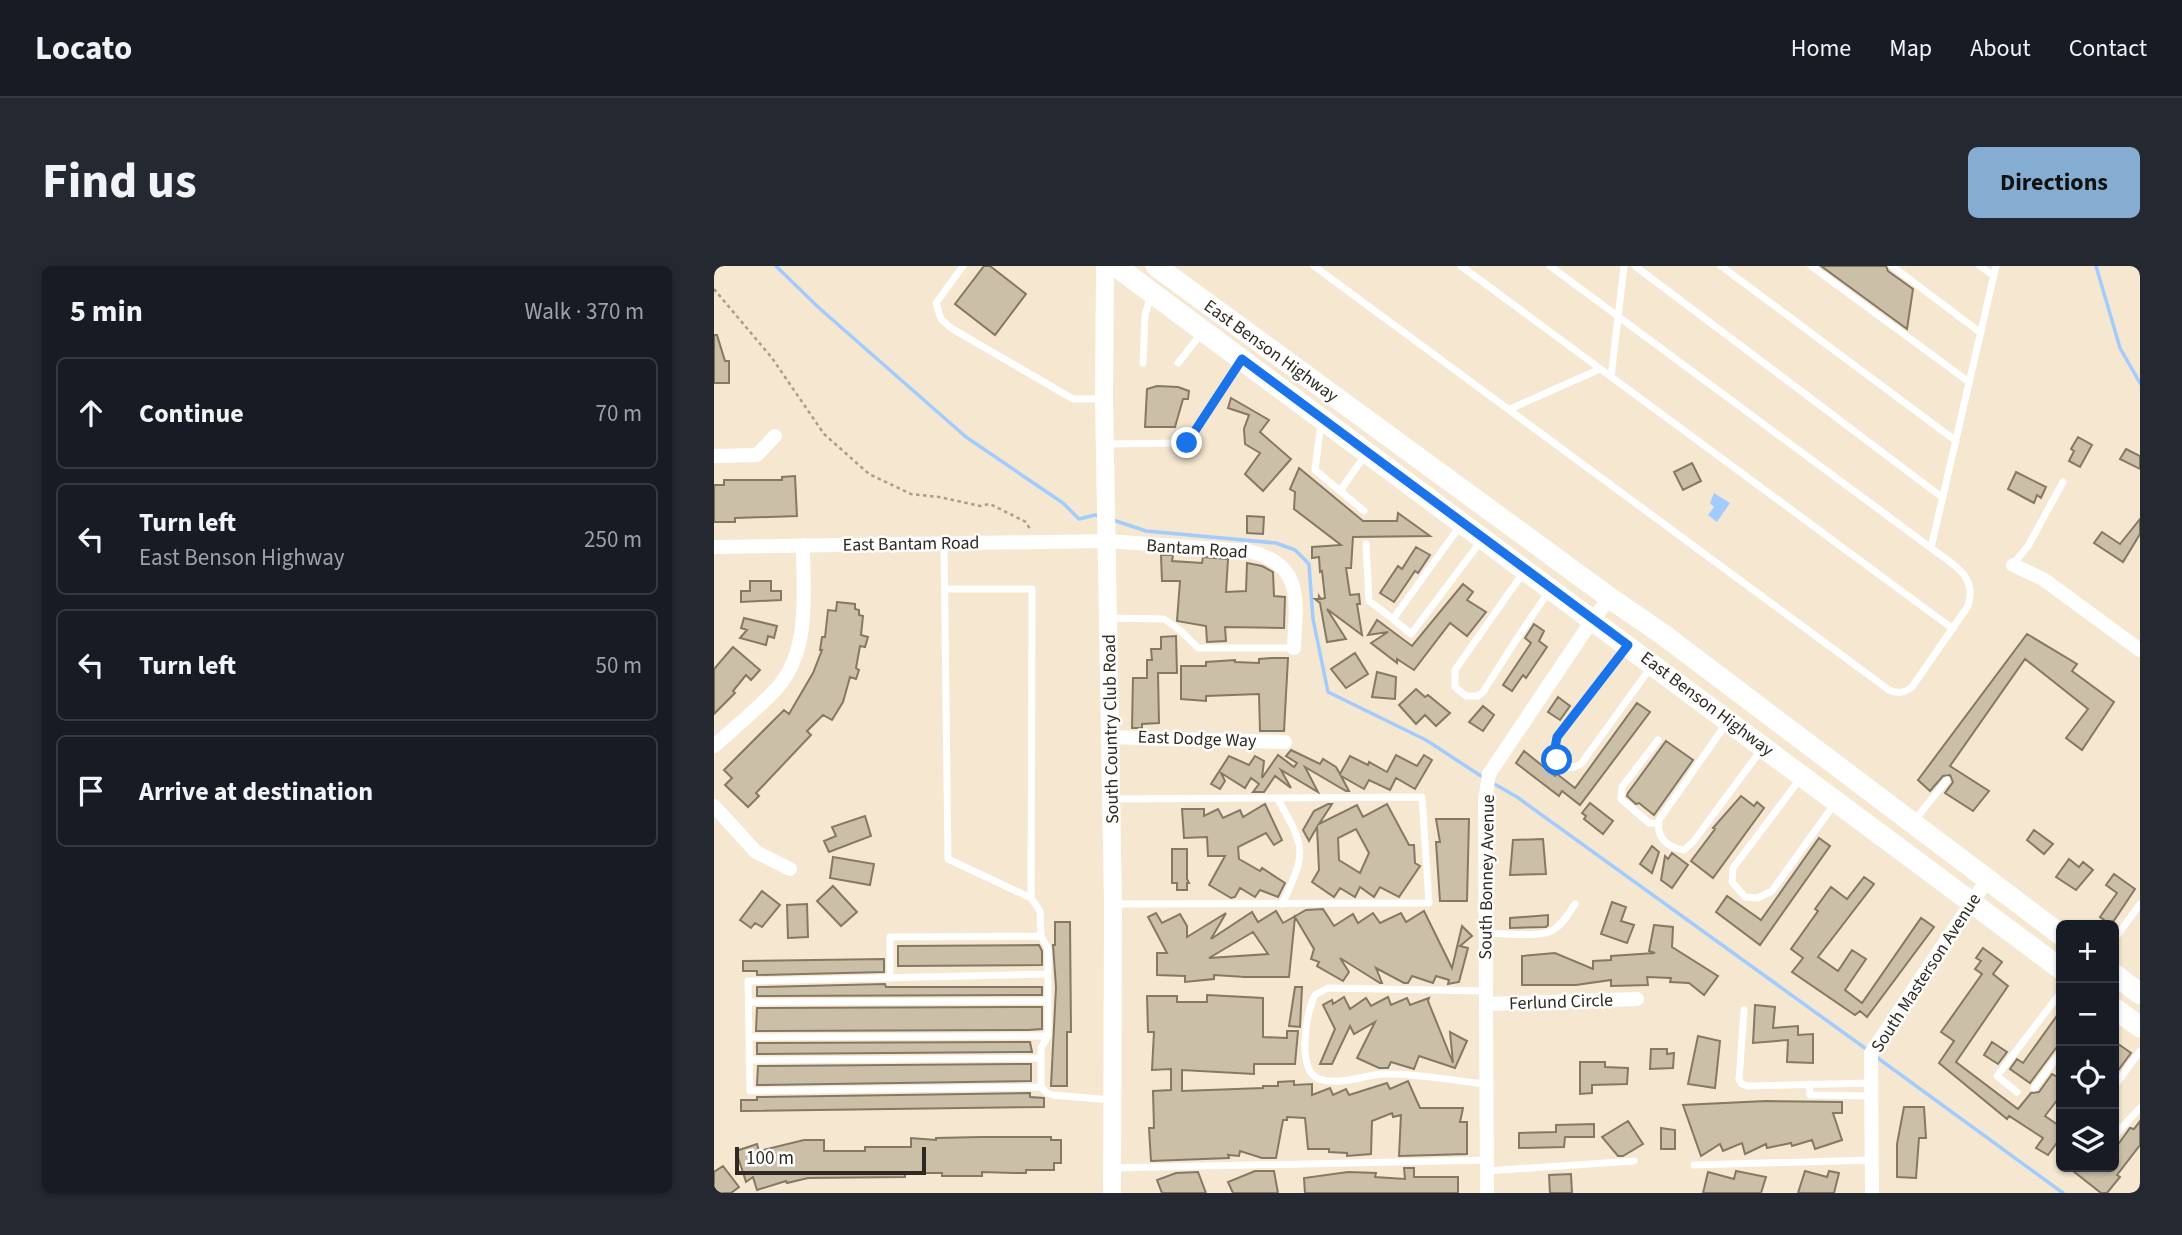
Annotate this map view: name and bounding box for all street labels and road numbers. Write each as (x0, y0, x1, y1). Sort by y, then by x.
street label: East Benson Highway (1199, 294, 1344, 409)
street label: East Bantam Road (842, 530, 980, 558)
street label: Bantam Road (1146, 533, 1248, 565)
street label: South Country Club Road (1097, 634, 1125, 824)
street label: East Benson Highway (1635, 646, 1779, 763)
street label: East Dodge Way (1137, 724, 1257, 754)
street label: South Bonney Avenue (1473, 794, 1501, 960)
street label: South Masterson Avenue (1865, 888, 1987, 1057)
street label: Ferlund Circle (1509, 988, 1614, 1016)

